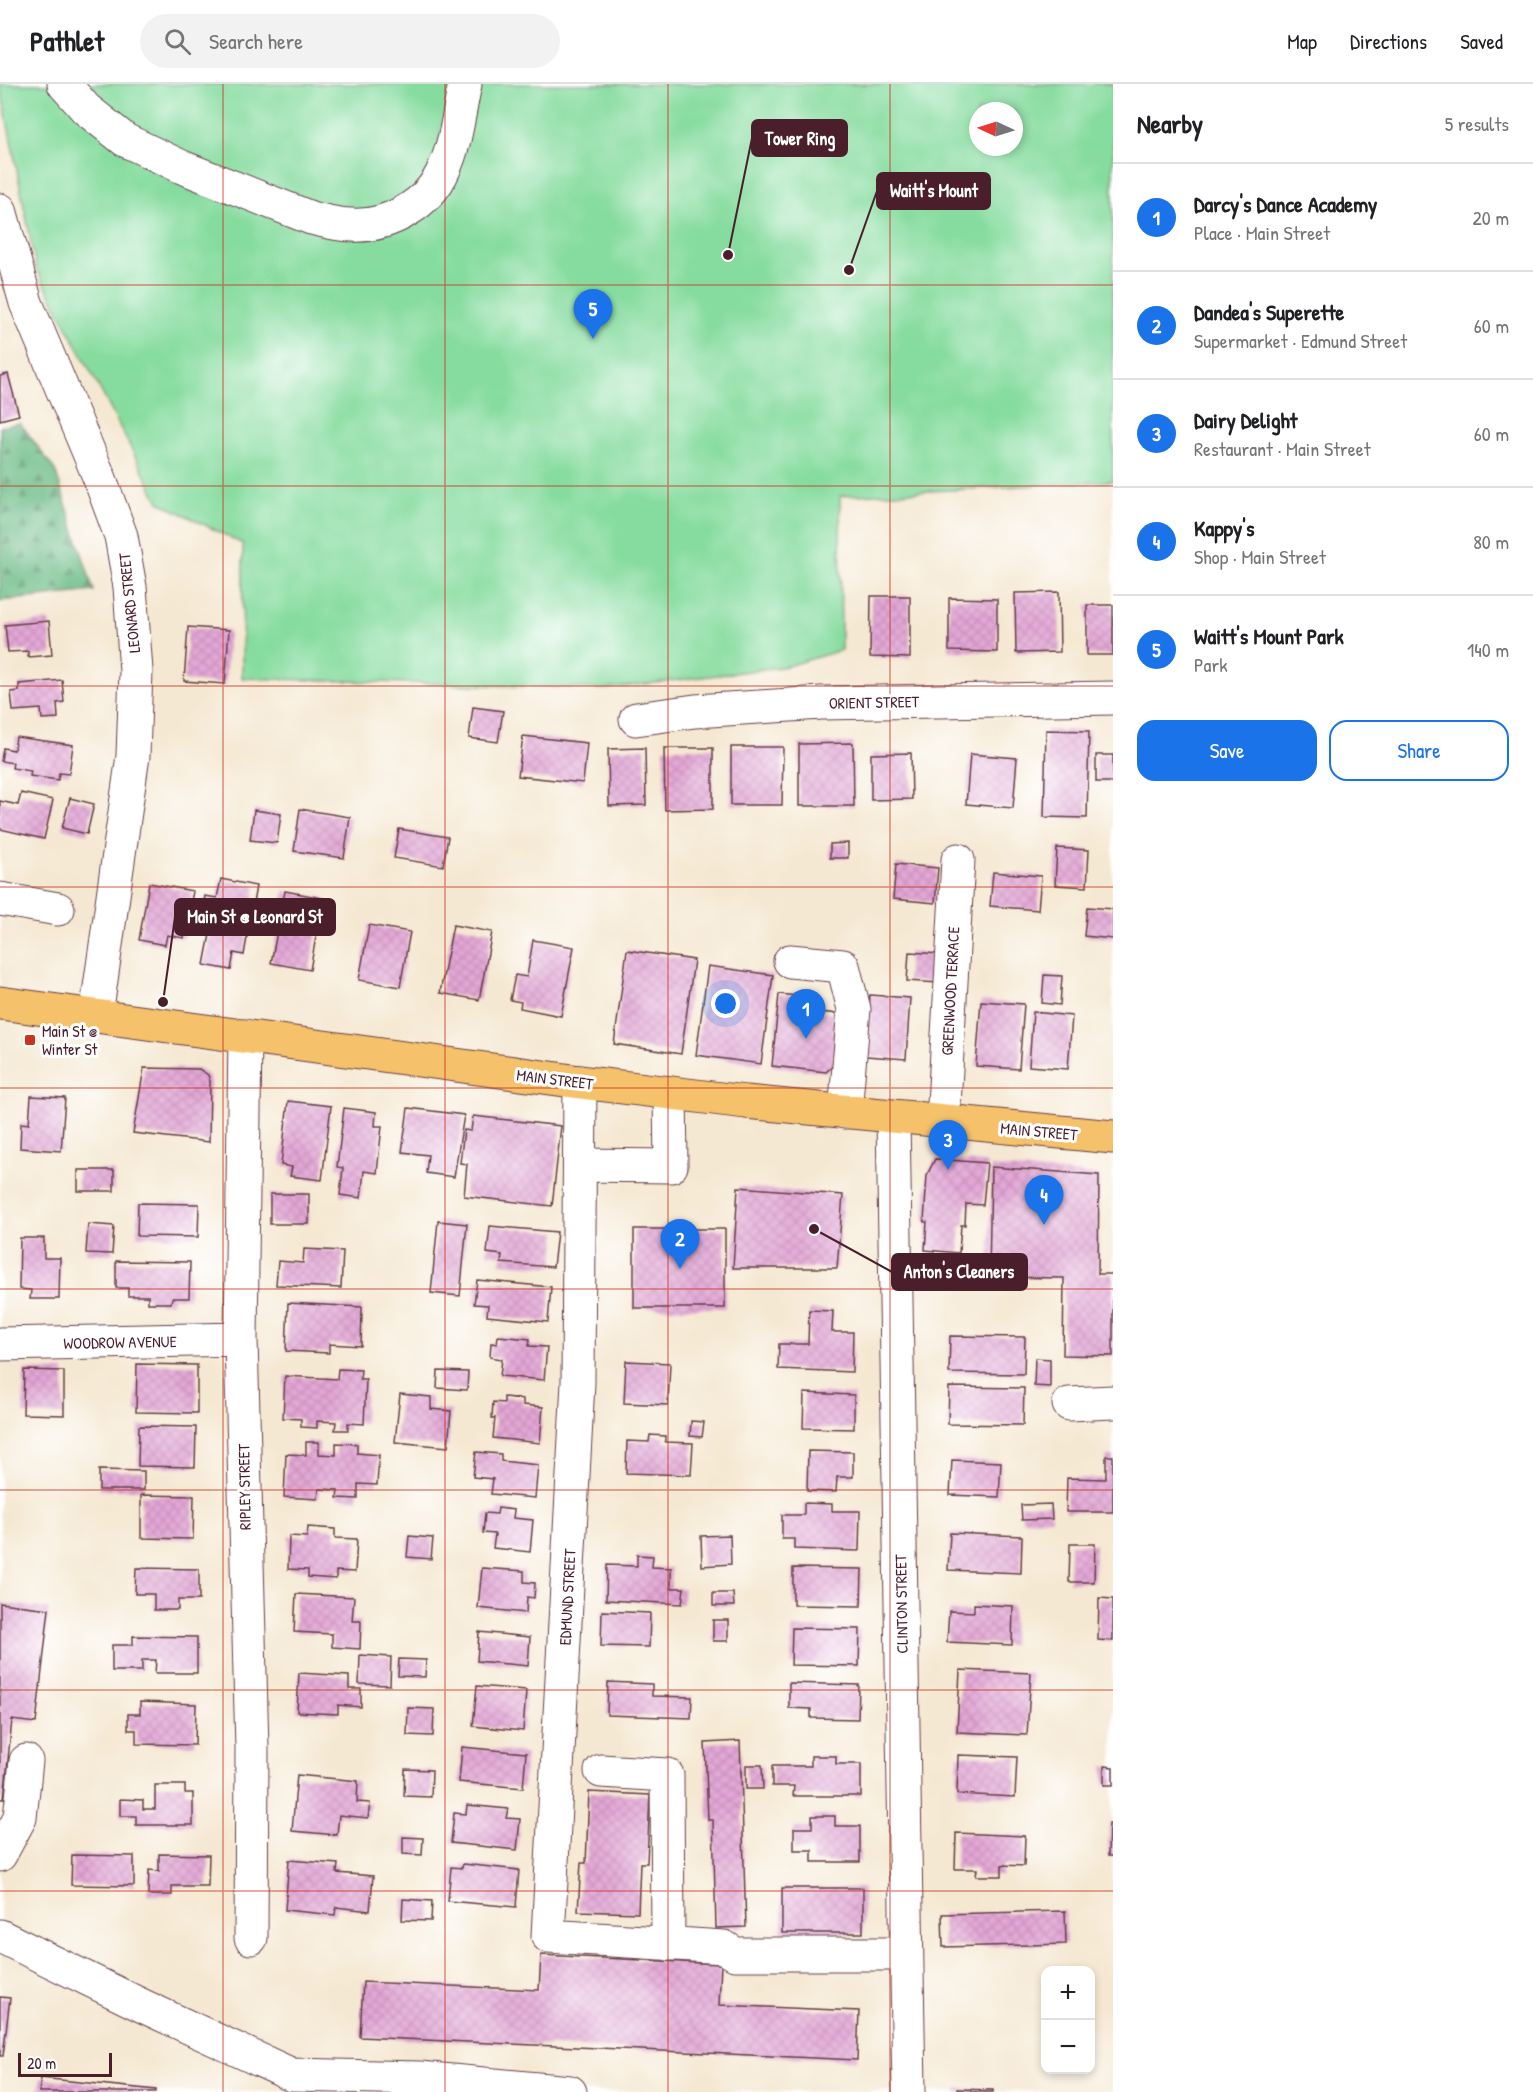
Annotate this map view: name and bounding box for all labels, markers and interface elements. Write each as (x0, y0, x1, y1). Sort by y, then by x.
search box (140, 14, 560, 68)
text: Pathlet (30, 22, 104, 60)
icon: search (161, 25, 194, 58)
text: Search here (209, 26, 303, 56)
text: Map (1287, 27, 1317, 56)
text: Directions (1350, 27, 1427, 56)
text: Saved (1460, 27, 1503, 56)
north arrow (969, 102, 1023, 156)
text: Nearby (1137, 106, 1203, 141)
text: 5 results (1445, 110, 1509, 137)
callout: Tower Ring (752, 120, 847, 156)
text: Tower Ring (764, 126, 835, 152)
callout: Waitt's Mount (877, 173, 990, 209)
text: Waitt's Mount (890, 178, 979, 203)
text: Darcy's Dance Academy (1194, 189, 1377, 219)
text: 1 (1153, 204, 1160, 231)
text: 20 m (1472, 204, 1509, 231)
text: Place · Main Street (1194, 219, 1330, 246)
pin: 5 (574, 290, 612, 339)
text: Dandea's Superette (1194, 297, 1344, 327)
text: 2 (1152, 312, 1161, 339)
text: 60 m (1474, 312, 1509, 339)
text: Supermarket · Edmund Street (1194, 327, 1407, 354)
text: Dairy Delight (1194, 405, 1297, 435)
text: 3 (1152, 420, 1161, 447)
text: 60 m (1474, 420, 1509, 447)
text: Restaurant · Main Street (1194, 435, 1371, 462)
text: Kappy's (1194, 513, 1254, 543)
text: 4 (1153, 528, 1160, 555)
text: 80 m (1473, 528, 1509, 555)
text: Shop · Main Street (1194, 543, 1326, 570)
street label: LEONARD STREET (113, 551, 145, 654)
text: Waitt's Mount Park (1194, 621, 1344, 651)
text: 5 (1152, 636, 1161, 663)
text: 140 m (1467, 636, 1509, 663)
text: Park (1194, 651, 1227, 678)
street label: ORIENT STREET (829, 690, 920, 714)
button: Save (1137, 720, 1317, 781)
button: Share (1329, 720, 1509, 781)
callout: Main St @ Leonard St (175, 899, 335, 935)
text: Main St @ Leonard St (187, 904, 324, 929)
street label: GREENWOOD TERRACE (936, 926, 964, 1056)
your location (711, 989, 740, 1018)
pin: 1 (786, 990, 826, 1039)
place label: Main St @ Winter St (42, 1020, 98, 1060)
marker: Main St @ Winter St (23, 1033, 37, 1047)
street label: MAIN STREET (515, 1063, 595, 1095)
street label: MAIN STREET (1000, 1117, 1079, 1145)
pin: 3 (928, 1120, 968, 1170)
pin: 4 (1024, 1176, 1064, 1225)
pin: 2 (660, 1220, 700, 1269)
callout: Anton's Cleaners (892, 1254, 1027, 1290)
text: Anton's Cleaners (904, 1259, 1014, 1284)
street label: WOODROW AVENUE (63, 1330, 177, 1354)
street label: RIPLEY STREET (232, 1443, 256, 1530)
street label: EDMUND STREET (553, 1548, 581, 1646)
street label: CLINTON STREET (889, 1554, 913, 1654)
map controls (1041, 1966, 1095, 2074)
button: + (1041, 1966, 1095, 2020)
button: − (1041, 2020, 1095, 2074)
scale bar (18, 2050, 112, 2078)
text: 20 m (27, 2052, 56, 2074)

